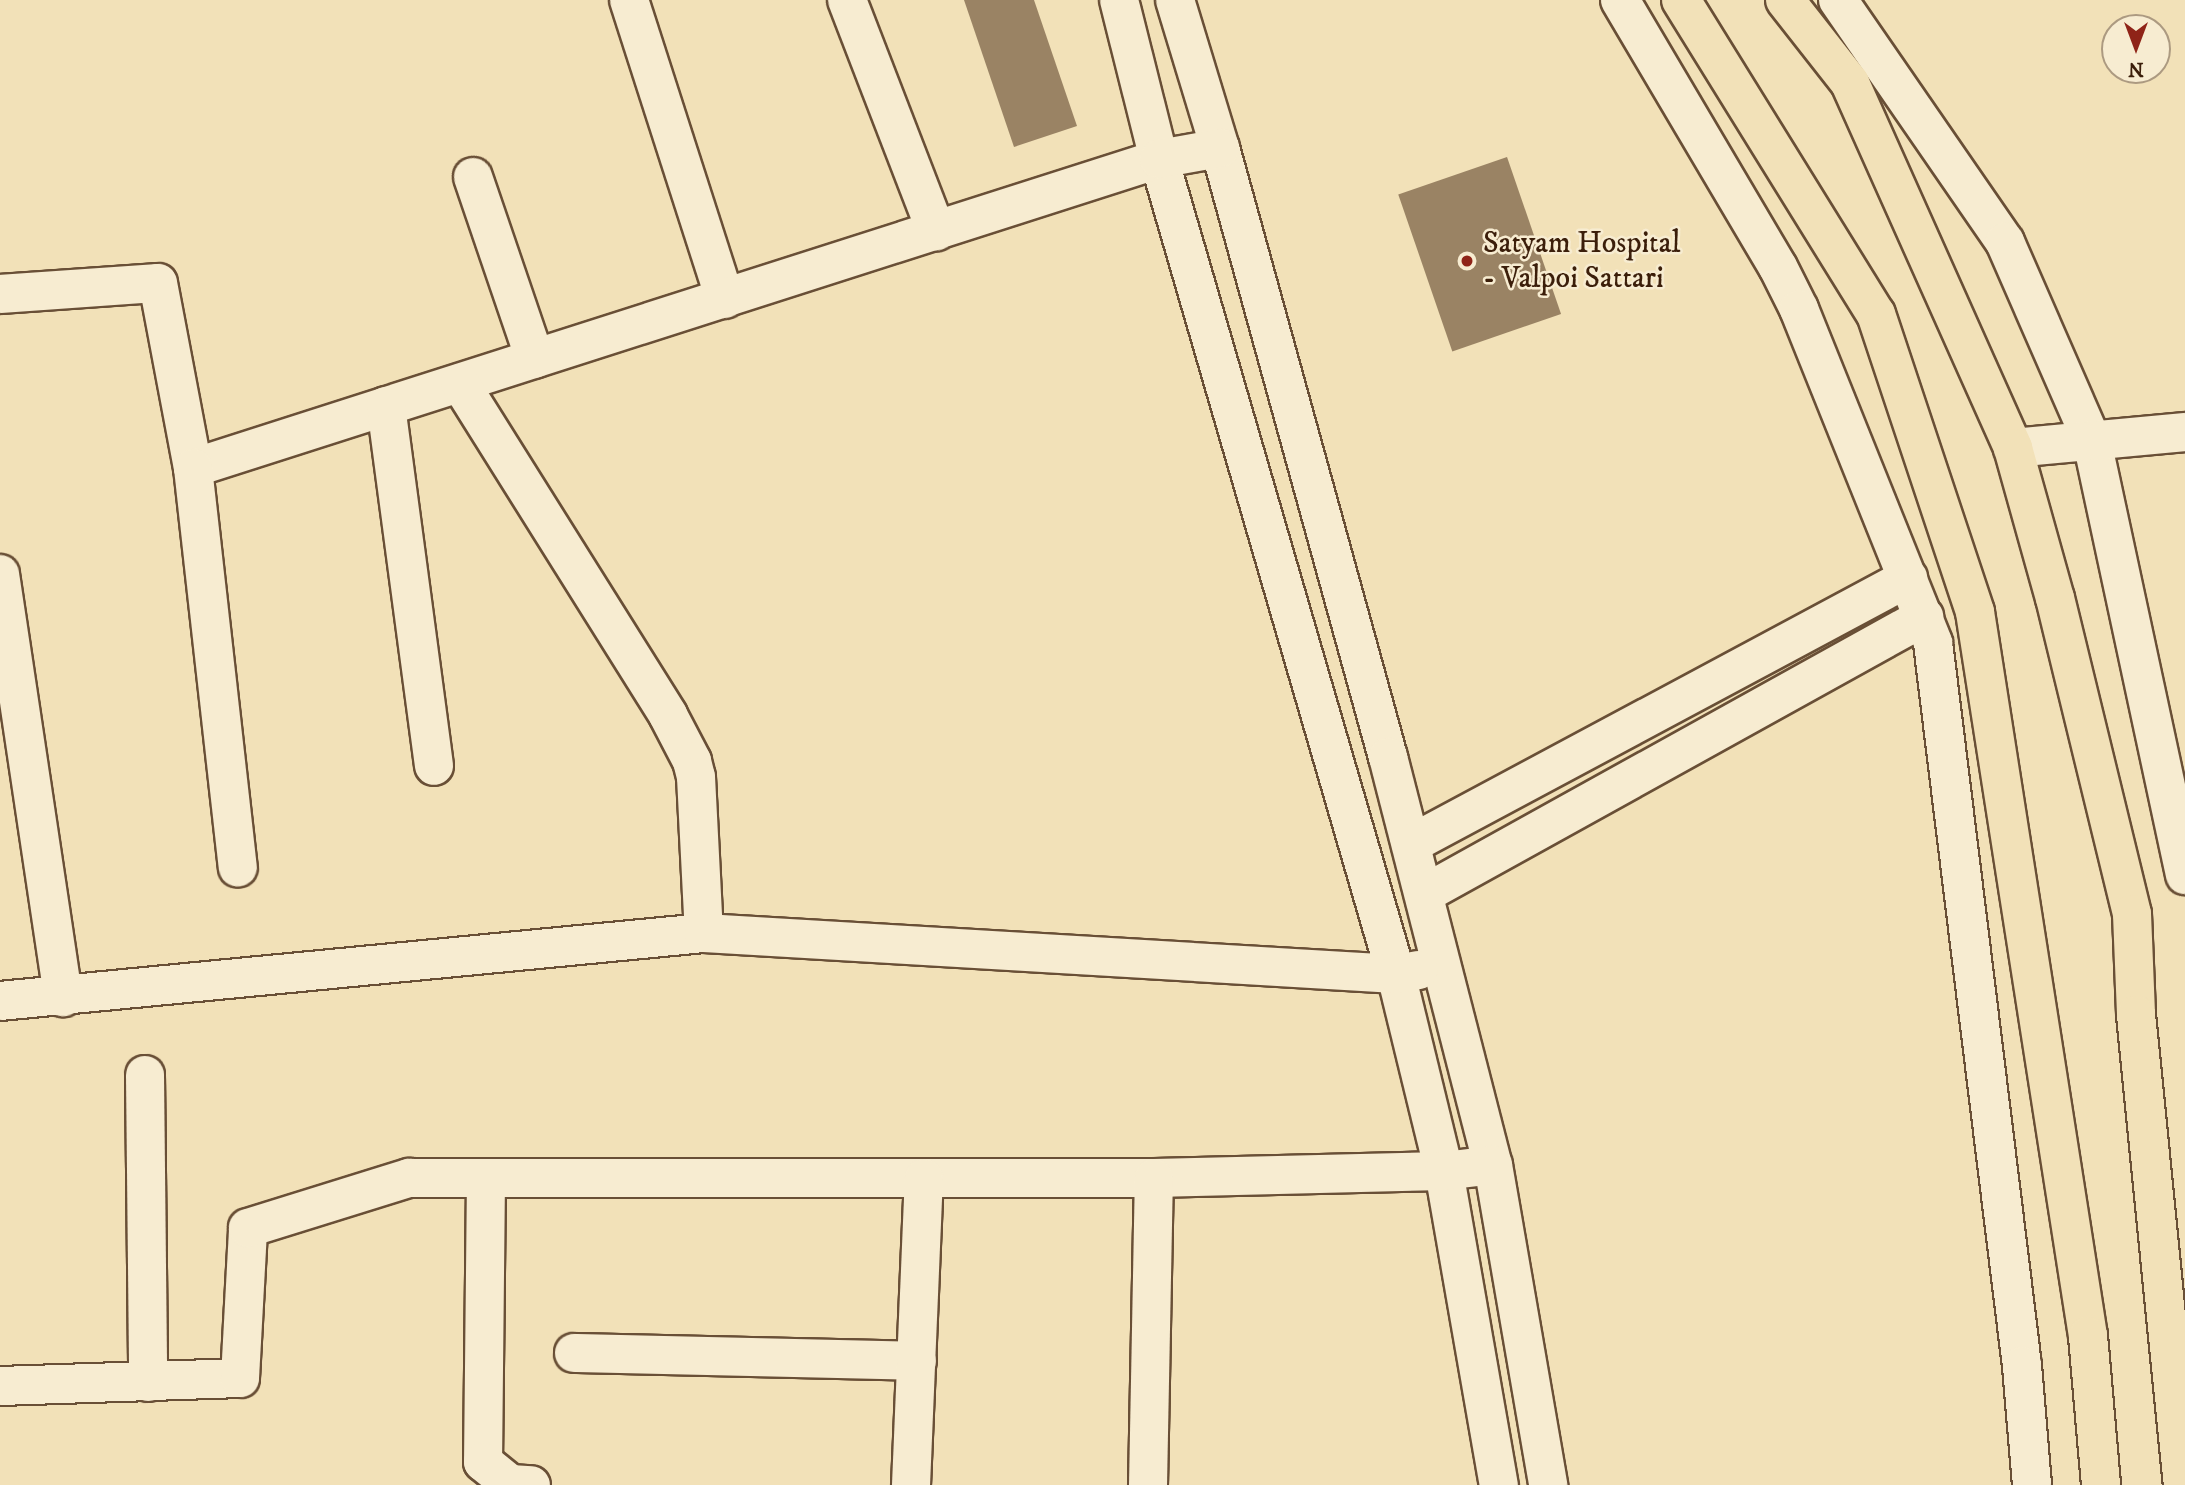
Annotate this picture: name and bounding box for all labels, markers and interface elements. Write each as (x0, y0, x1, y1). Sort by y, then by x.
north arrow (2101, 14, 2171, 84)
text: N (2128, 57, 2144, 80)
place label: Satyam Hospital - Valpoi Sattari (1483, 226, 1680, 296)
marker: Satyam Hospital - Valpoi Sattari (1457, 251, 1477, 271)

